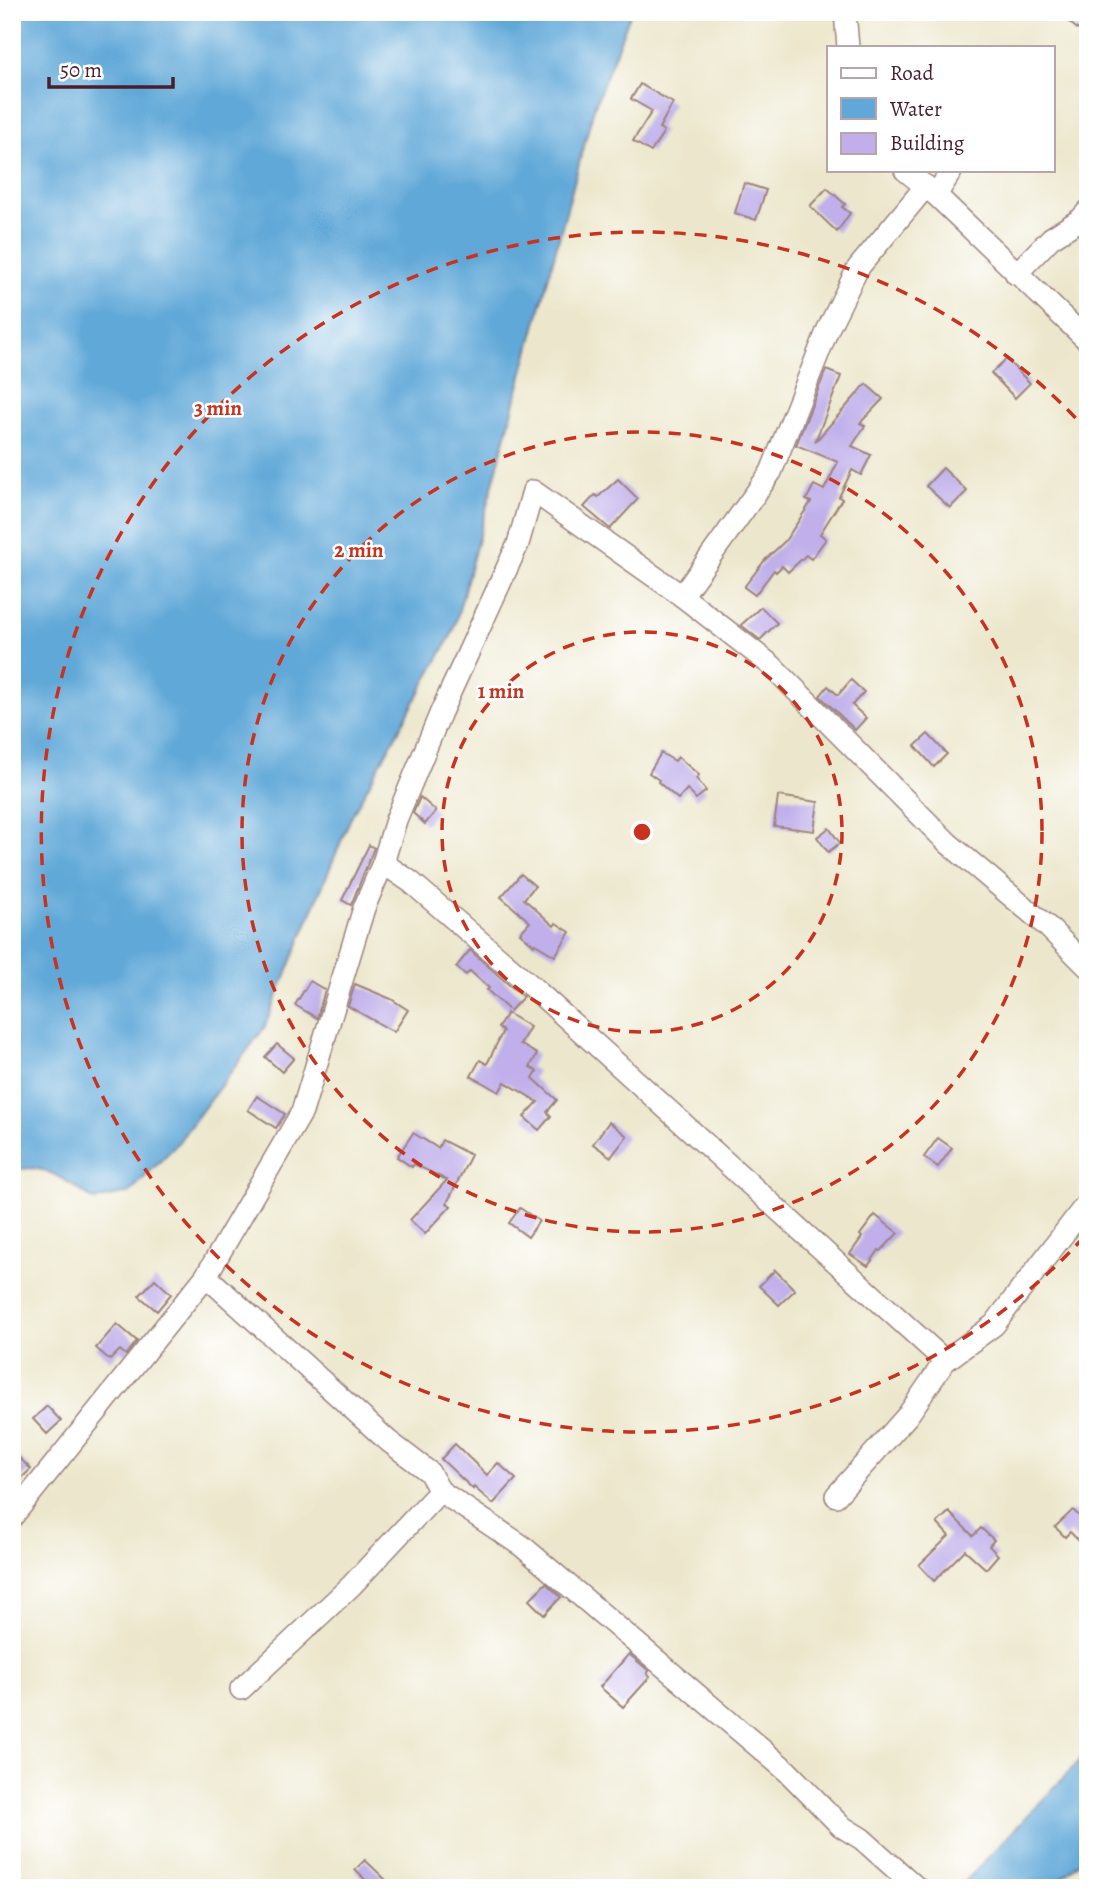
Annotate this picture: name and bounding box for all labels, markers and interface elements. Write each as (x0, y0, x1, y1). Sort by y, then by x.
scale bar (49, 46, 173, 90)
legend (827, 46, 1054, 172)
text: 50 m (60, 56, 102, 84)
text: Road (890, 59, 934, 87)
text: Water (889, 95, 942, 123)
text: Building (890, 129, 965, 157)
text: 3 min (194, 394, 242, 422)
text: 2 min (334, 536, 384, 564)
text: 1 min (478, 677, 525, 705)
centre of rings (630, 820, 654, 844)

